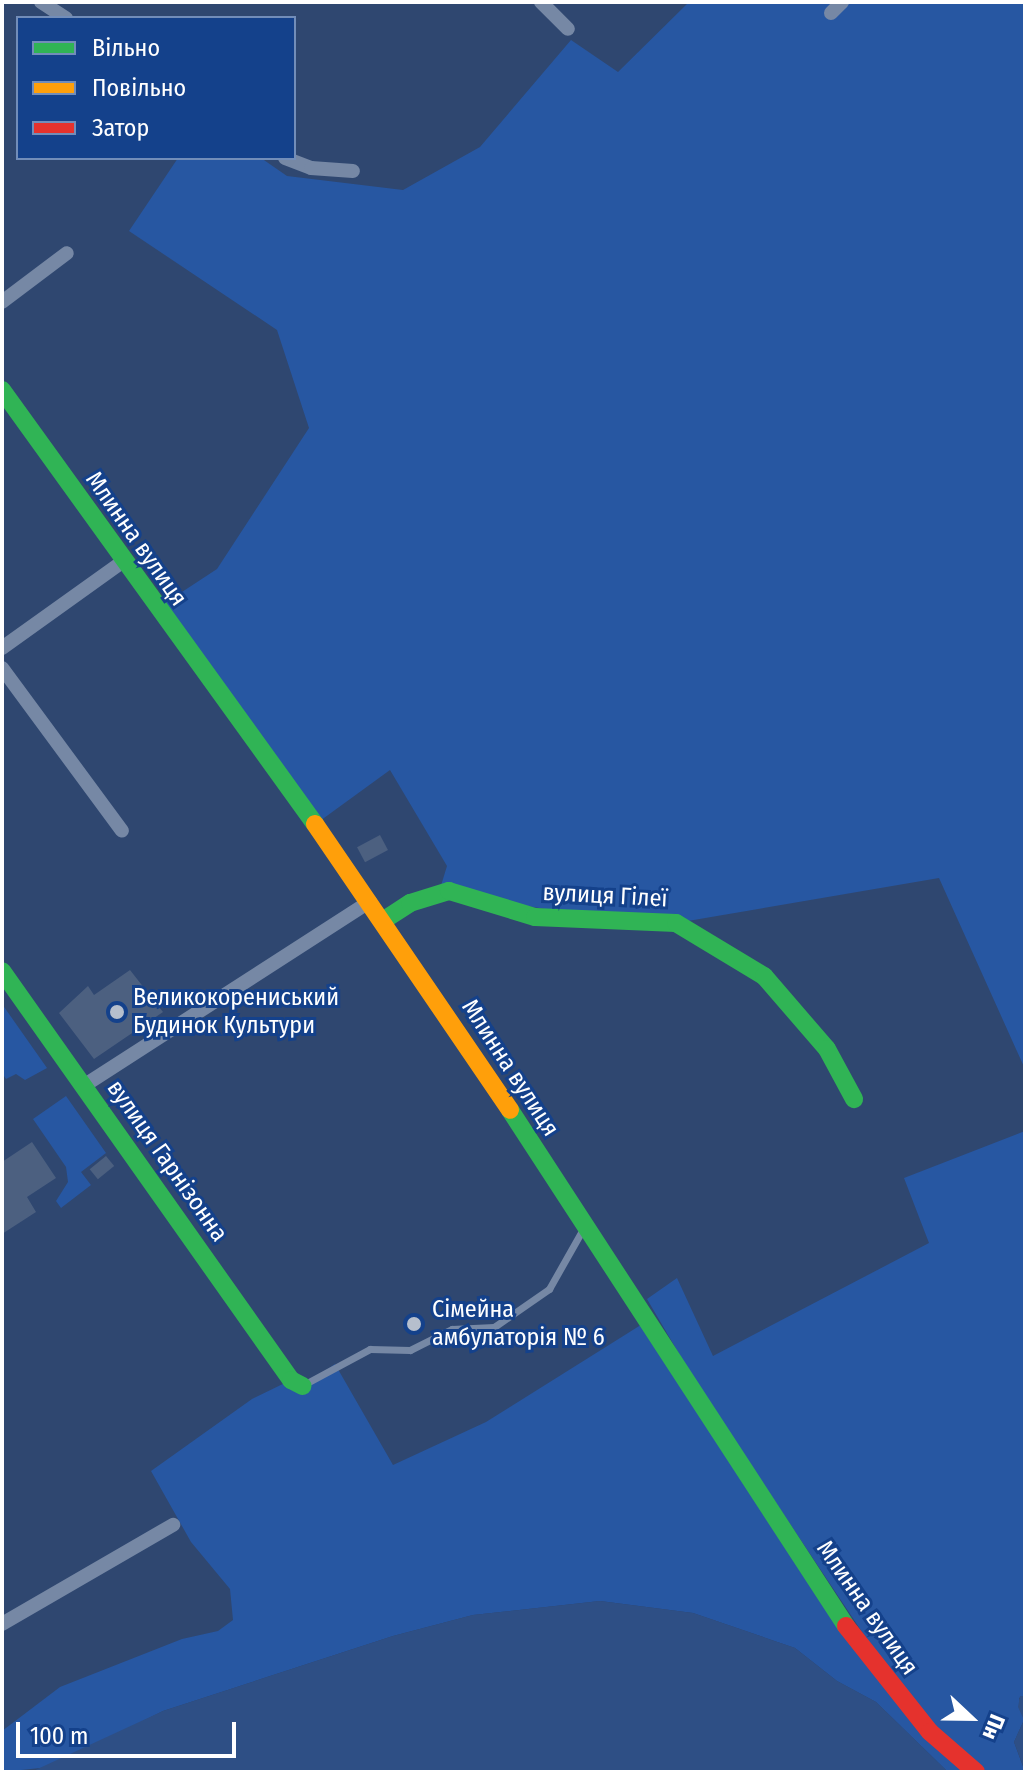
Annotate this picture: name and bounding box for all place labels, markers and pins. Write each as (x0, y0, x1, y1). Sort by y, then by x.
place label: Великокорениський Будинок Культури (133, 984, 339, 1040)
marker: Великокорениський Будинок Культури (108, 1003, 126, 1021)
place label: Сімейна амбулаторія № 6 (432, 1296, 605, 1352)
marker: Сімейна амбулаторія № 6 (403, 1313, 425, 1335)

